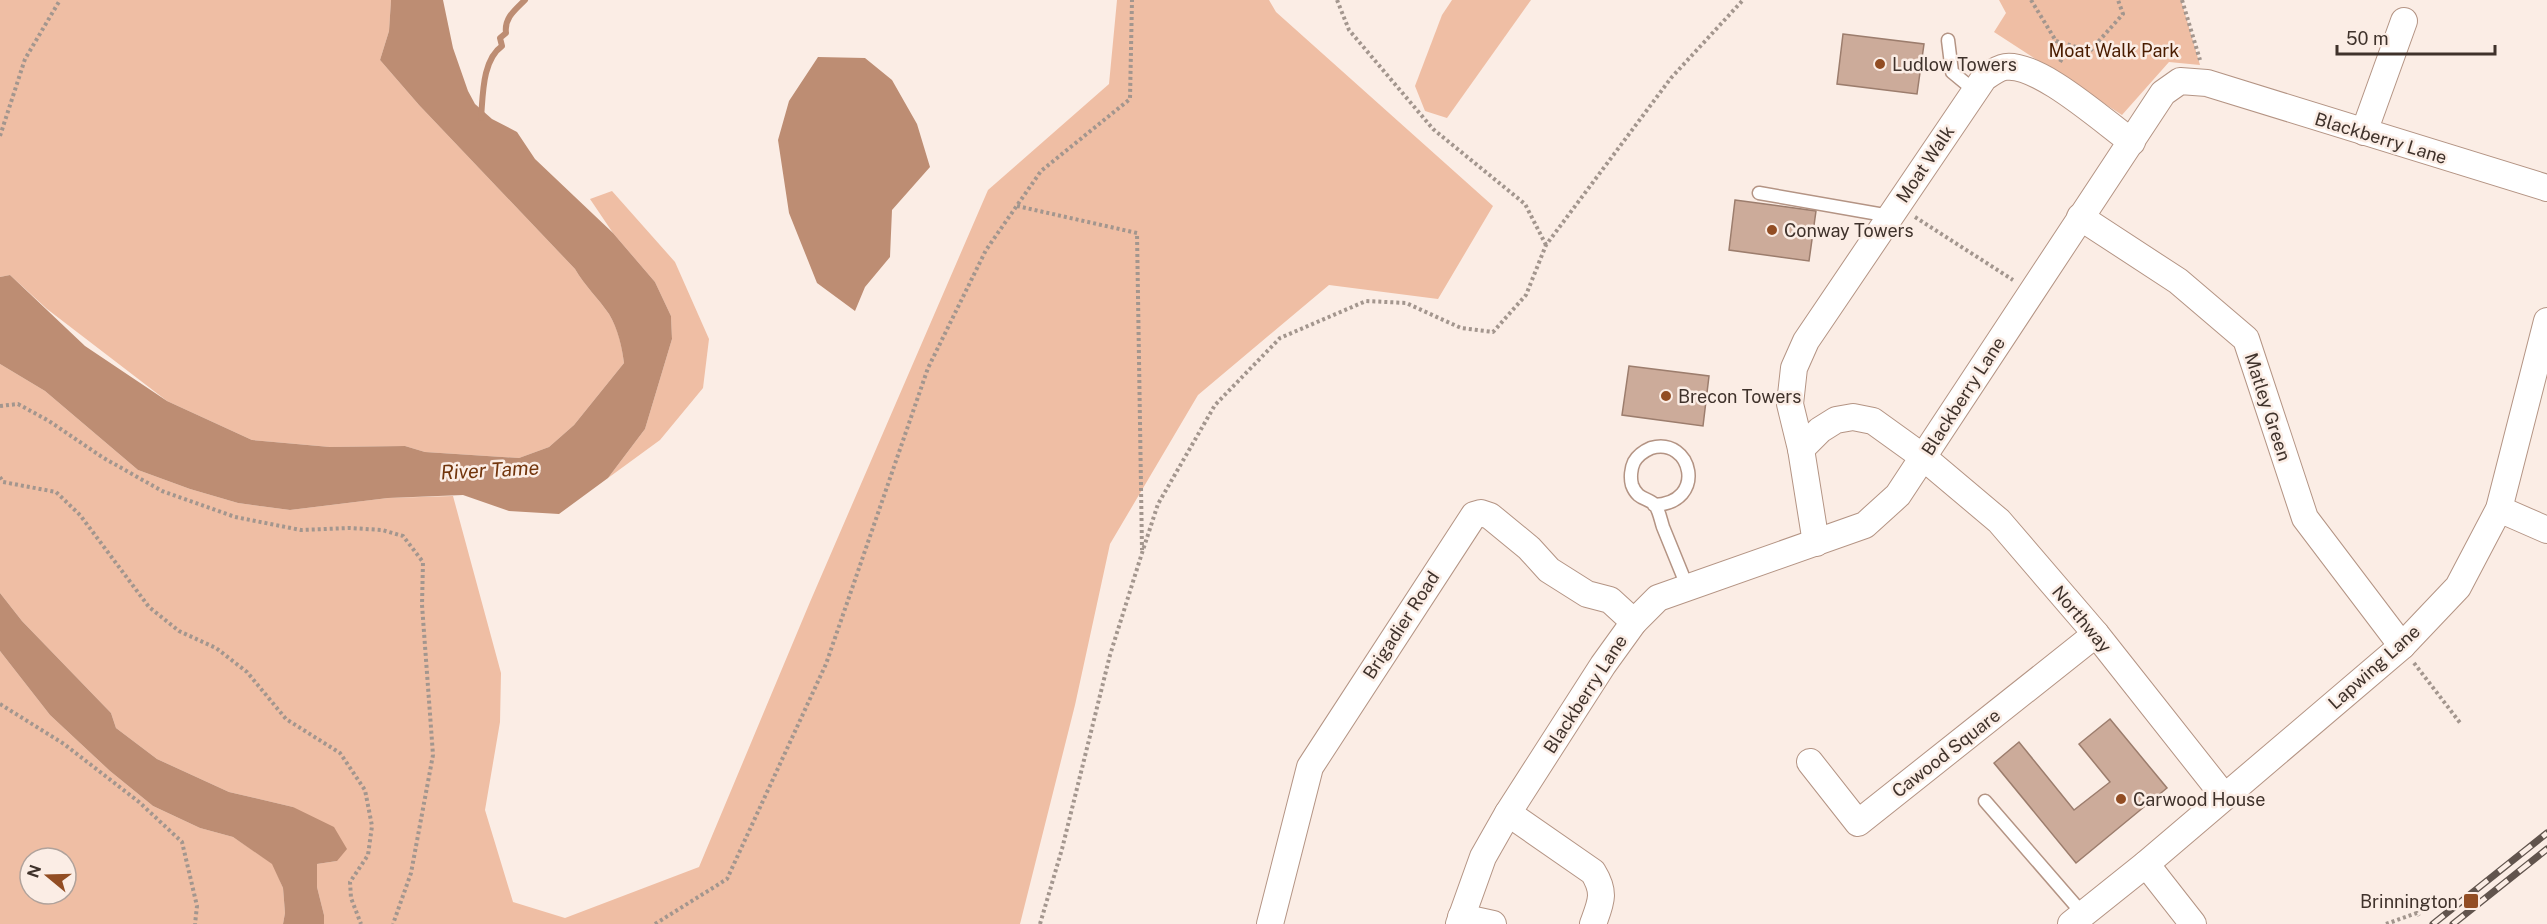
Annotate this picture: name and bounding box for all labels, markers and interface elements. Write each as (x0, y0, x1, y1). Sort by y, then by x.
scale bar (2337, 18, 2494, 56)
text: 50 m (2346, 28, 2389, 49)
park label: Moat Walk Park (2049, 40, 2179, 61)
place label: Ludlow Towers (1892, 54, 2017, 75)
marker: Ludlow Towers (1873, 57, 1887, 71)
street label: Blackberry Lane (2312, 108, 2450, 168)
street label: Moat Walk (1892, 122, 1958, 206)
place label: Conway Towers (1784, 220, 1914, 241)
marker: Conway Towers (1765, 223, 1779, 237)
street label: Blackberry Lane (1917, 333, 2009, 459)
street label: Matley Green (2241, 350, 2295, 464)
place label: Brecon Towers (1678, 386, 1801, 407)
marker: Brecon Towers (1659, 389, 1673, 403)
water label: River Tame (440, 455, 540, 485)
street label: Brigadier Road (1358, 567, 1444, 683)
street label: Northway (2048, 581, 2116, 657)
street label: Lapwing Lane (2324, 620, 2424, 714)
street label: Blackberry Lane (1539, 631, 1631, 757)
street label: Cawood Square (1888, 704, 2004, 802)
place label: Carwood House (2133, 789, 2265, 810)
marker: Carwood House (2114, 792, 2128, 806)
north arrow (18, 846, 78, 906)
text: N (23, 862, 45, 880)
place label: Brinnington (2360, 891, 2458, 912)
marker: Brinnington (2462, 892, 2480, 910)

